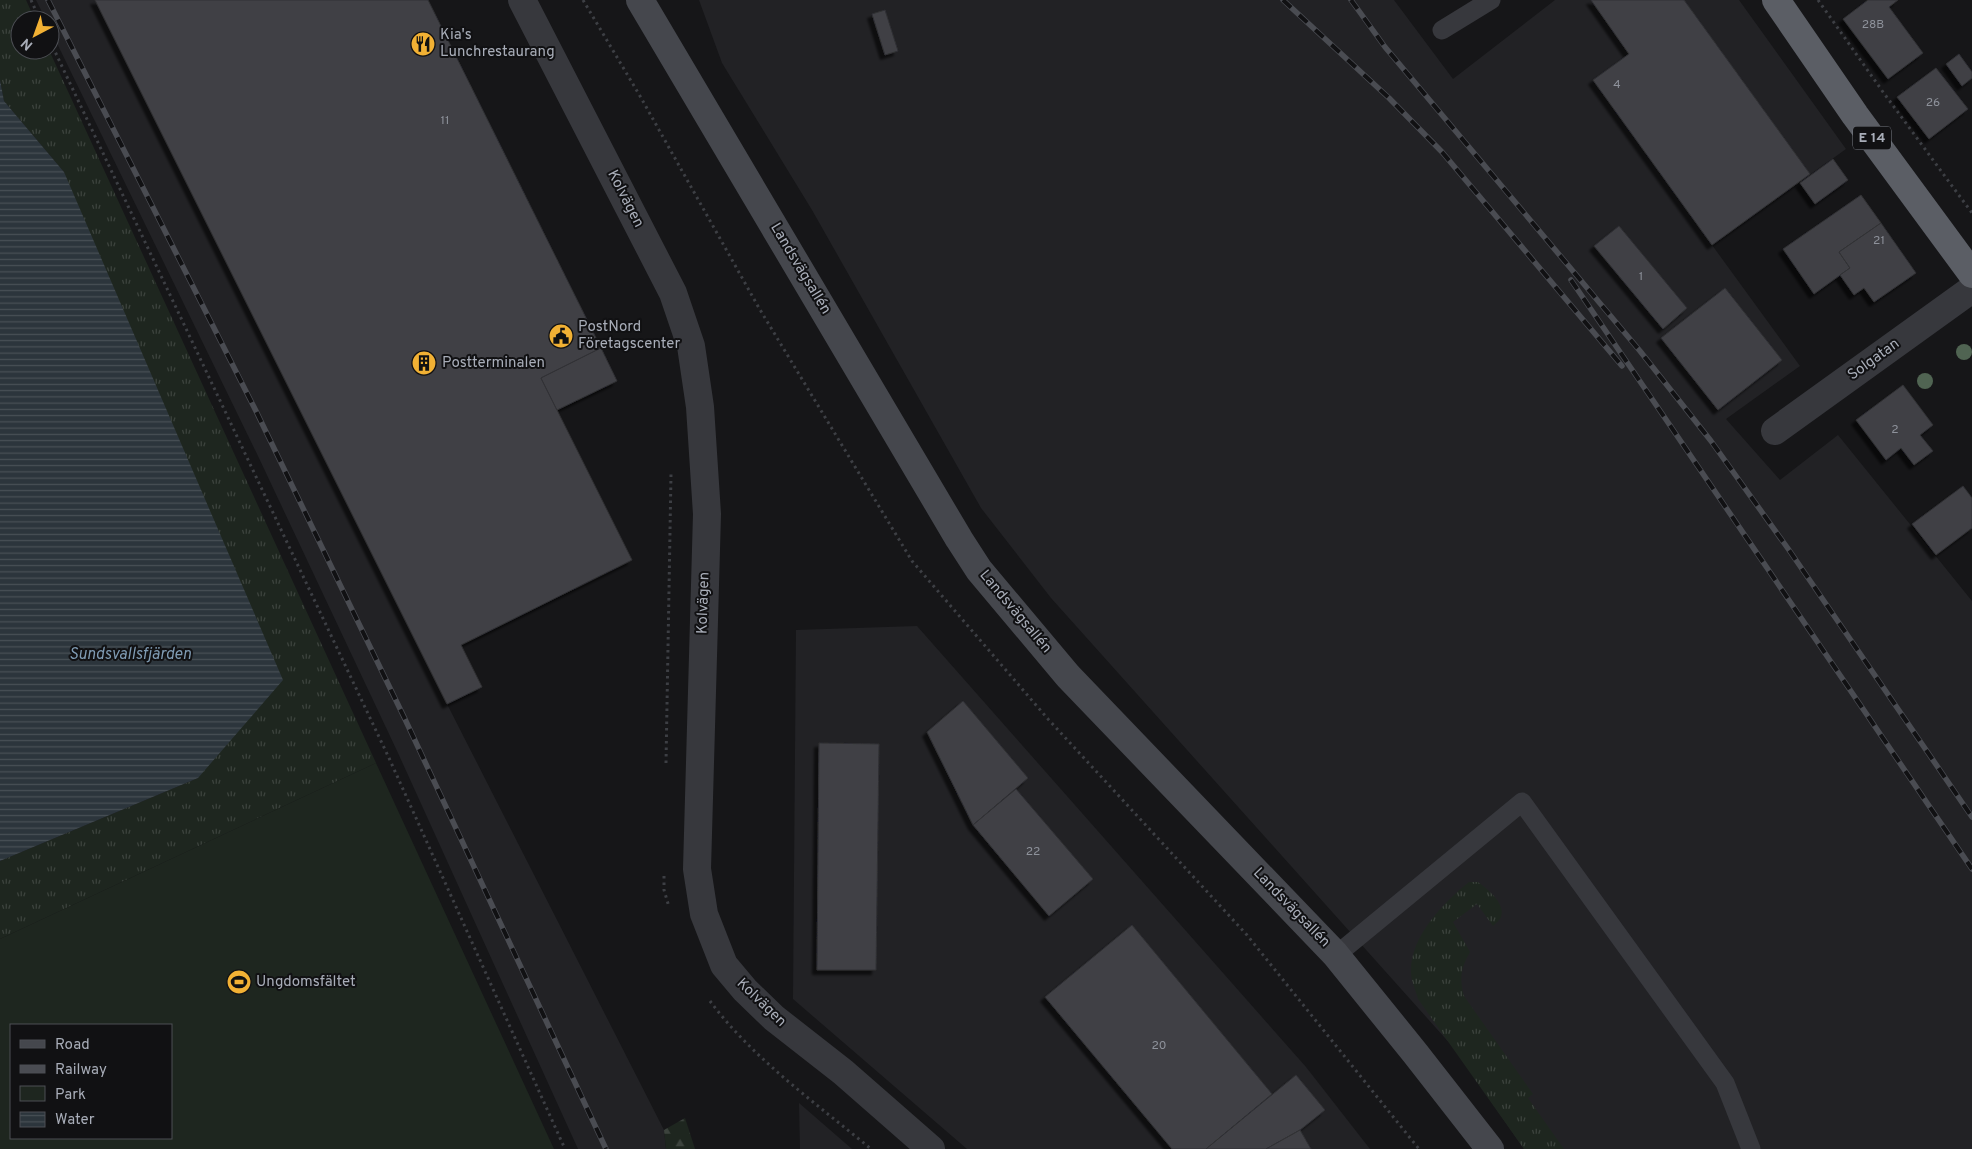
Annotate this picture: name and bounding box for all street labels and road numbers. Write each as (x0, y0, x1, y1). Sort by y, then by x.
road number: E 14 (1853, 126, 1891, 150)
street label: Kolvägen (602, 167, 648, 231)
street label: Landsvägsallén (765, 220, 835, 318)
street label: Solgatan (1844, 335, 1904, 385)
street label: Landsvägsallén (975, 566, 1055, 658)
street label: Kolvägen (693, 572, 715, 634)
street label: Landsvägsallén (1248, 864, 1334, 952)
street label: Kolvägen (732, 975, 790, 1031)

